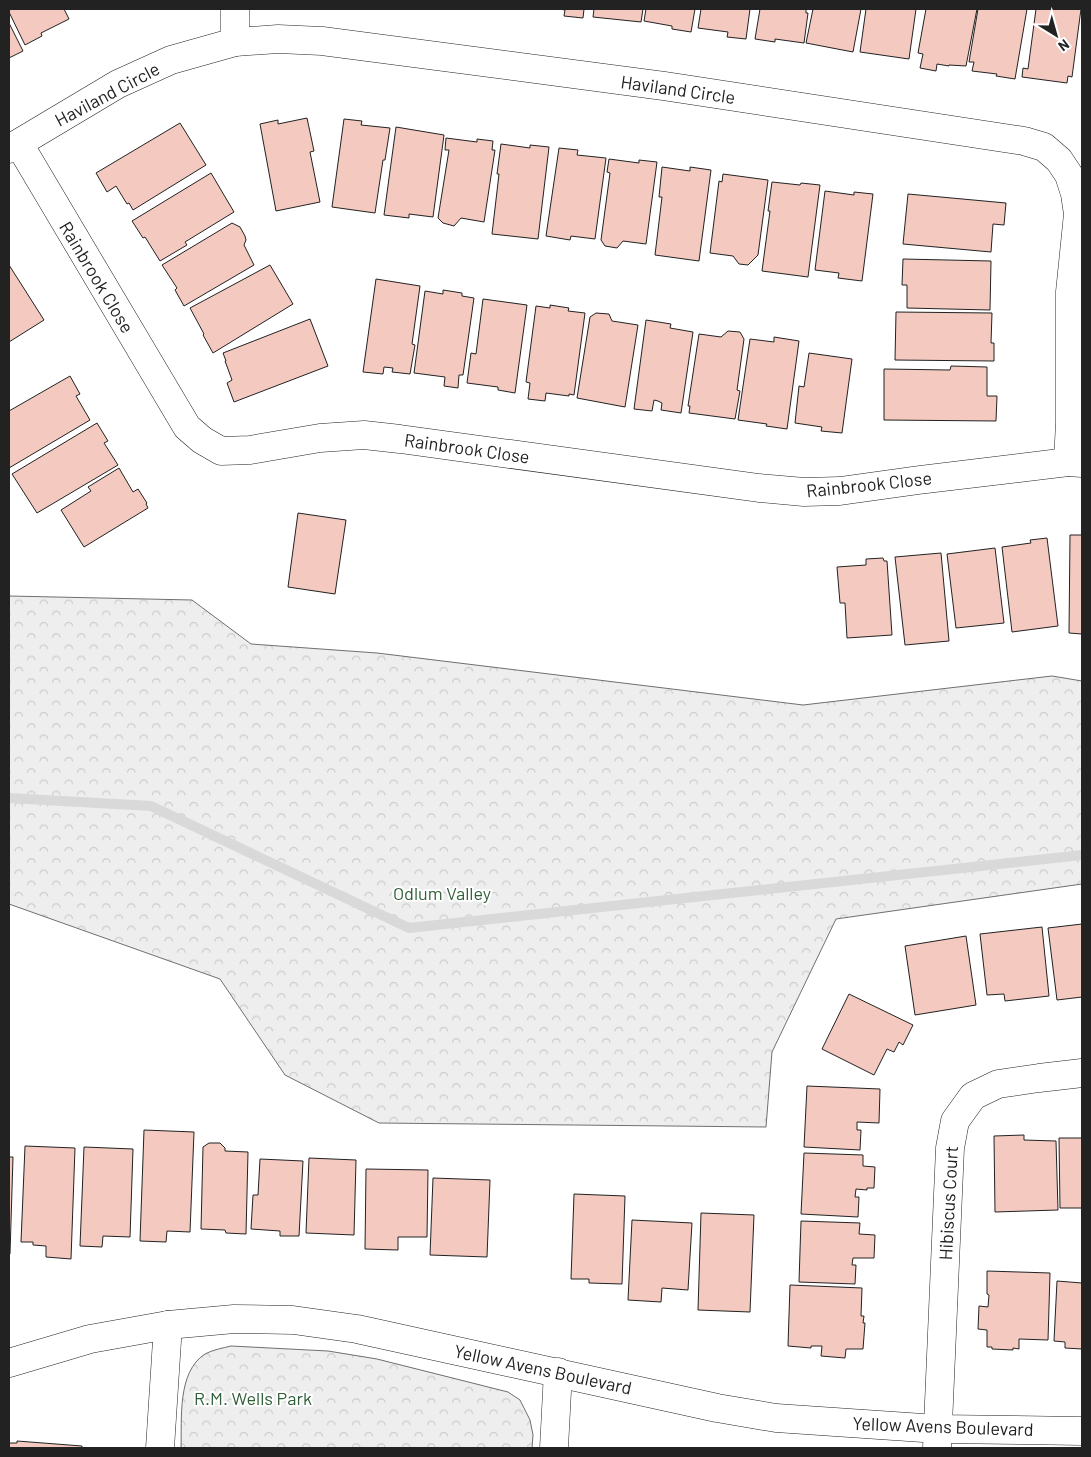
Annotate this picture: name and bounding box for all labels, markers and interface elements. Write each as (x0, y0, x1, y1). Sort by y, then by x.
north arrow (1031, 10, 1081, 60)
text: N (1055, 36, 1073, 55)
street label: Haviland Circle (51, 57, 163, 131)
street label: Haviland Circle (619, 70, 737, 108)
street label: Rainbrook Close (55, 217, 139, 337)
street label: Rainbrook Close (403, 428, 531, 468)
street label: Rainbrook Close (805, 466, 933, 502)
park label: Odlum Valley (393, 882, 491, 904)
street label: Hibiscus Court (934, 1145, 962, 1261)
street label: Yellow Avens Boulevard (452, 1339, 634, 1399)
park label: R.M. Wells Park (194, 1387, 312, 1409)
street label: Yellow Avens Boulevard (852, 1412, 1034, 1440)

